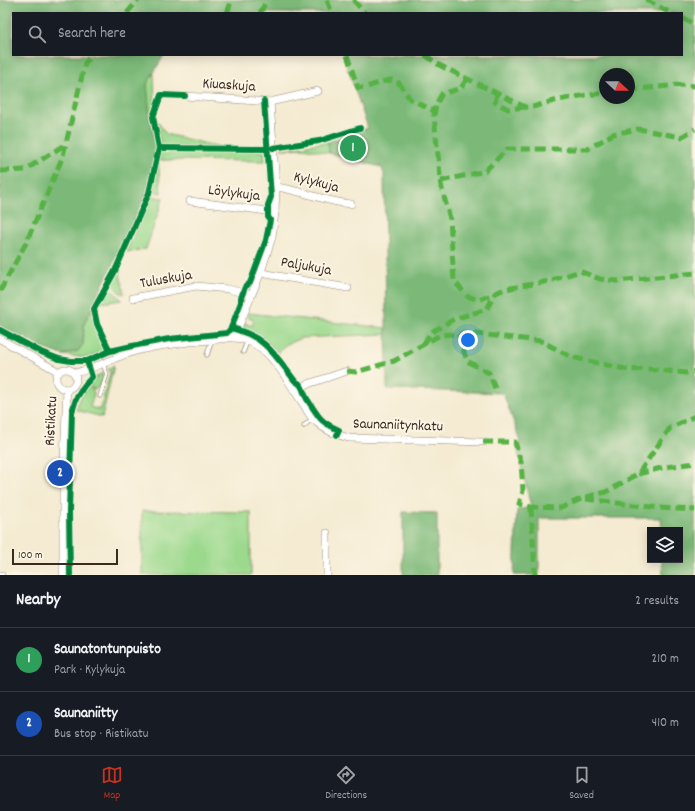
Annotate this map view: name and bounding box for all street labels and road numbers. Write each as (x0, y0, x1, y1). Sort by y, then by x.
street label: Kiuaskuja (202, 73, 257, 99)
street label: Kylykuja (291, 166, 342, 200)
street label: Löylykuja (207, 180, 262, 208)
street label: Paljukuja (279, 252, 334, 282)
street label: Tuluskuja (138, 264, 195, 295)
street label: Ristikatu (40, 396, 64, 446)
street label: Saunaniitynkatu (353, 413, 443, 439)

